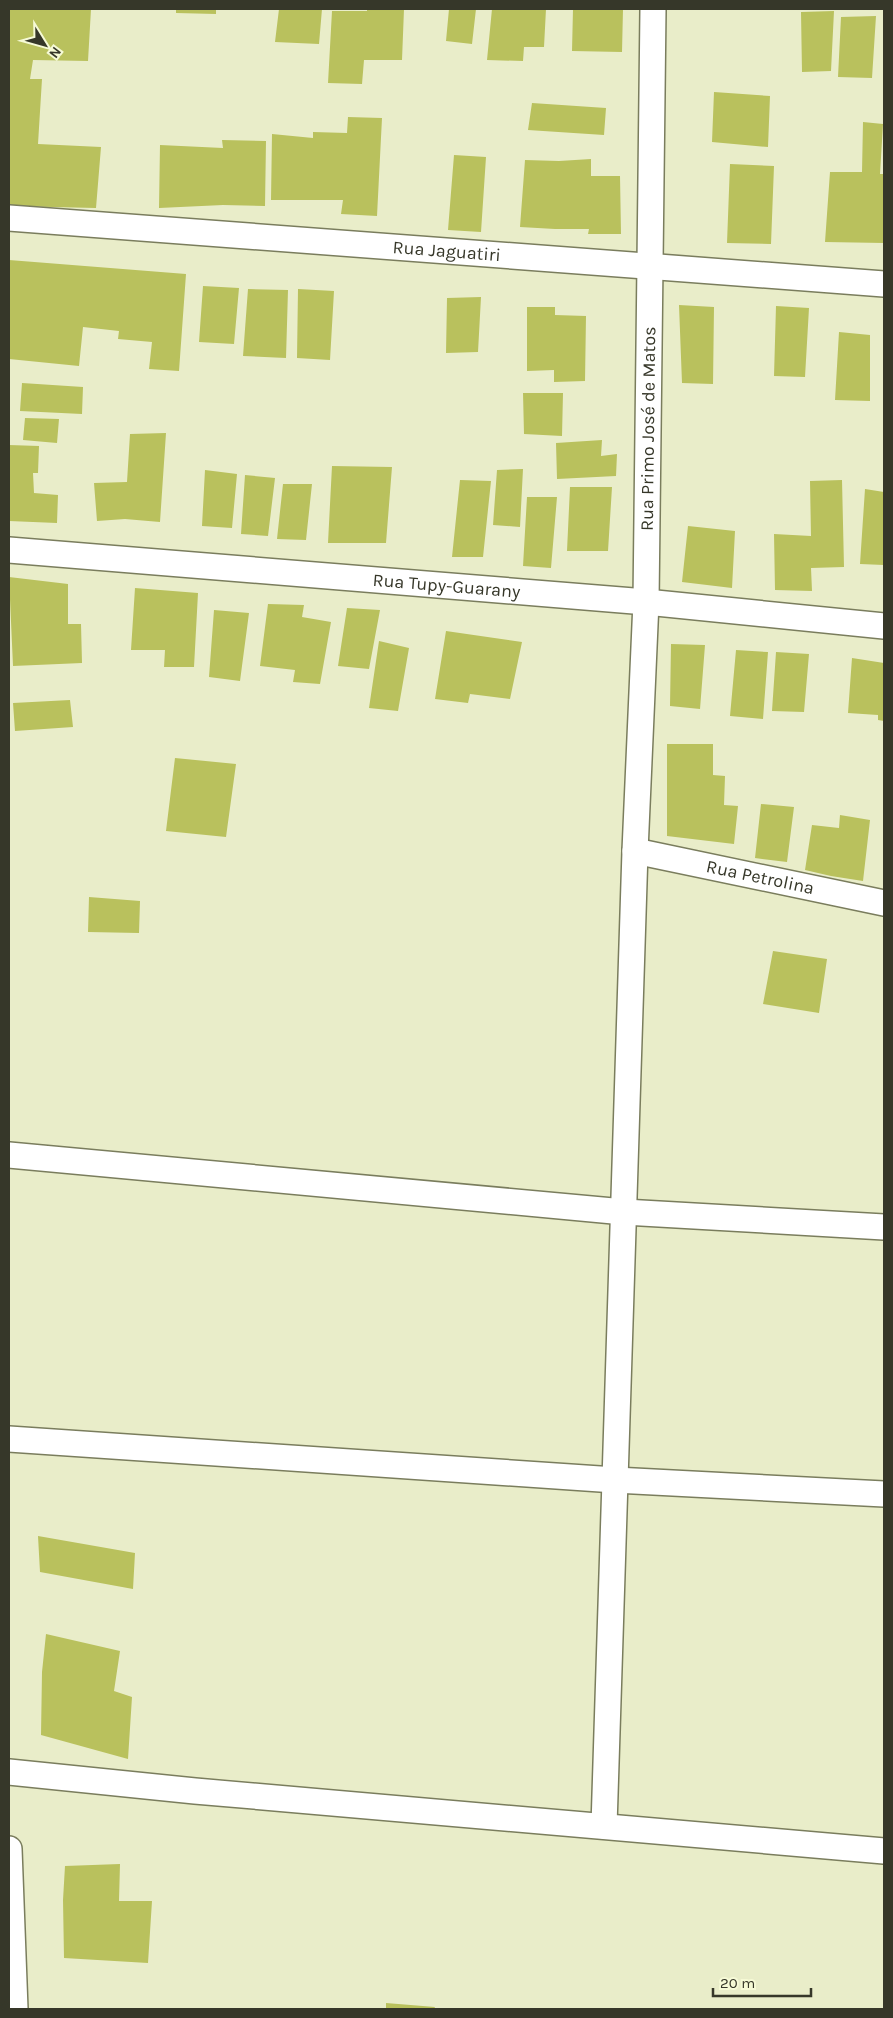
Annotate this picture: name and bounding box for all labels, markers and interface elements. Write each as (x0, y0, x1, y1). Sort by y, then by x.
north arrow (20, 20, 70, 70)
text: N (45, 43, 65, 62)
street label: Rua Jaguatiri (392, 236, 502, 266)
street label: Rua Primo José de Matos (636, 326, 660, 531)
street label: Rua Tupy-Guarany (372, 569, 522, 603)
street label: Rua Petrolina (704, 855, 816, 899)
scale bar (713, 1966, 810, 1998)
text: 20 m (720, 1974, 755, 1992)

